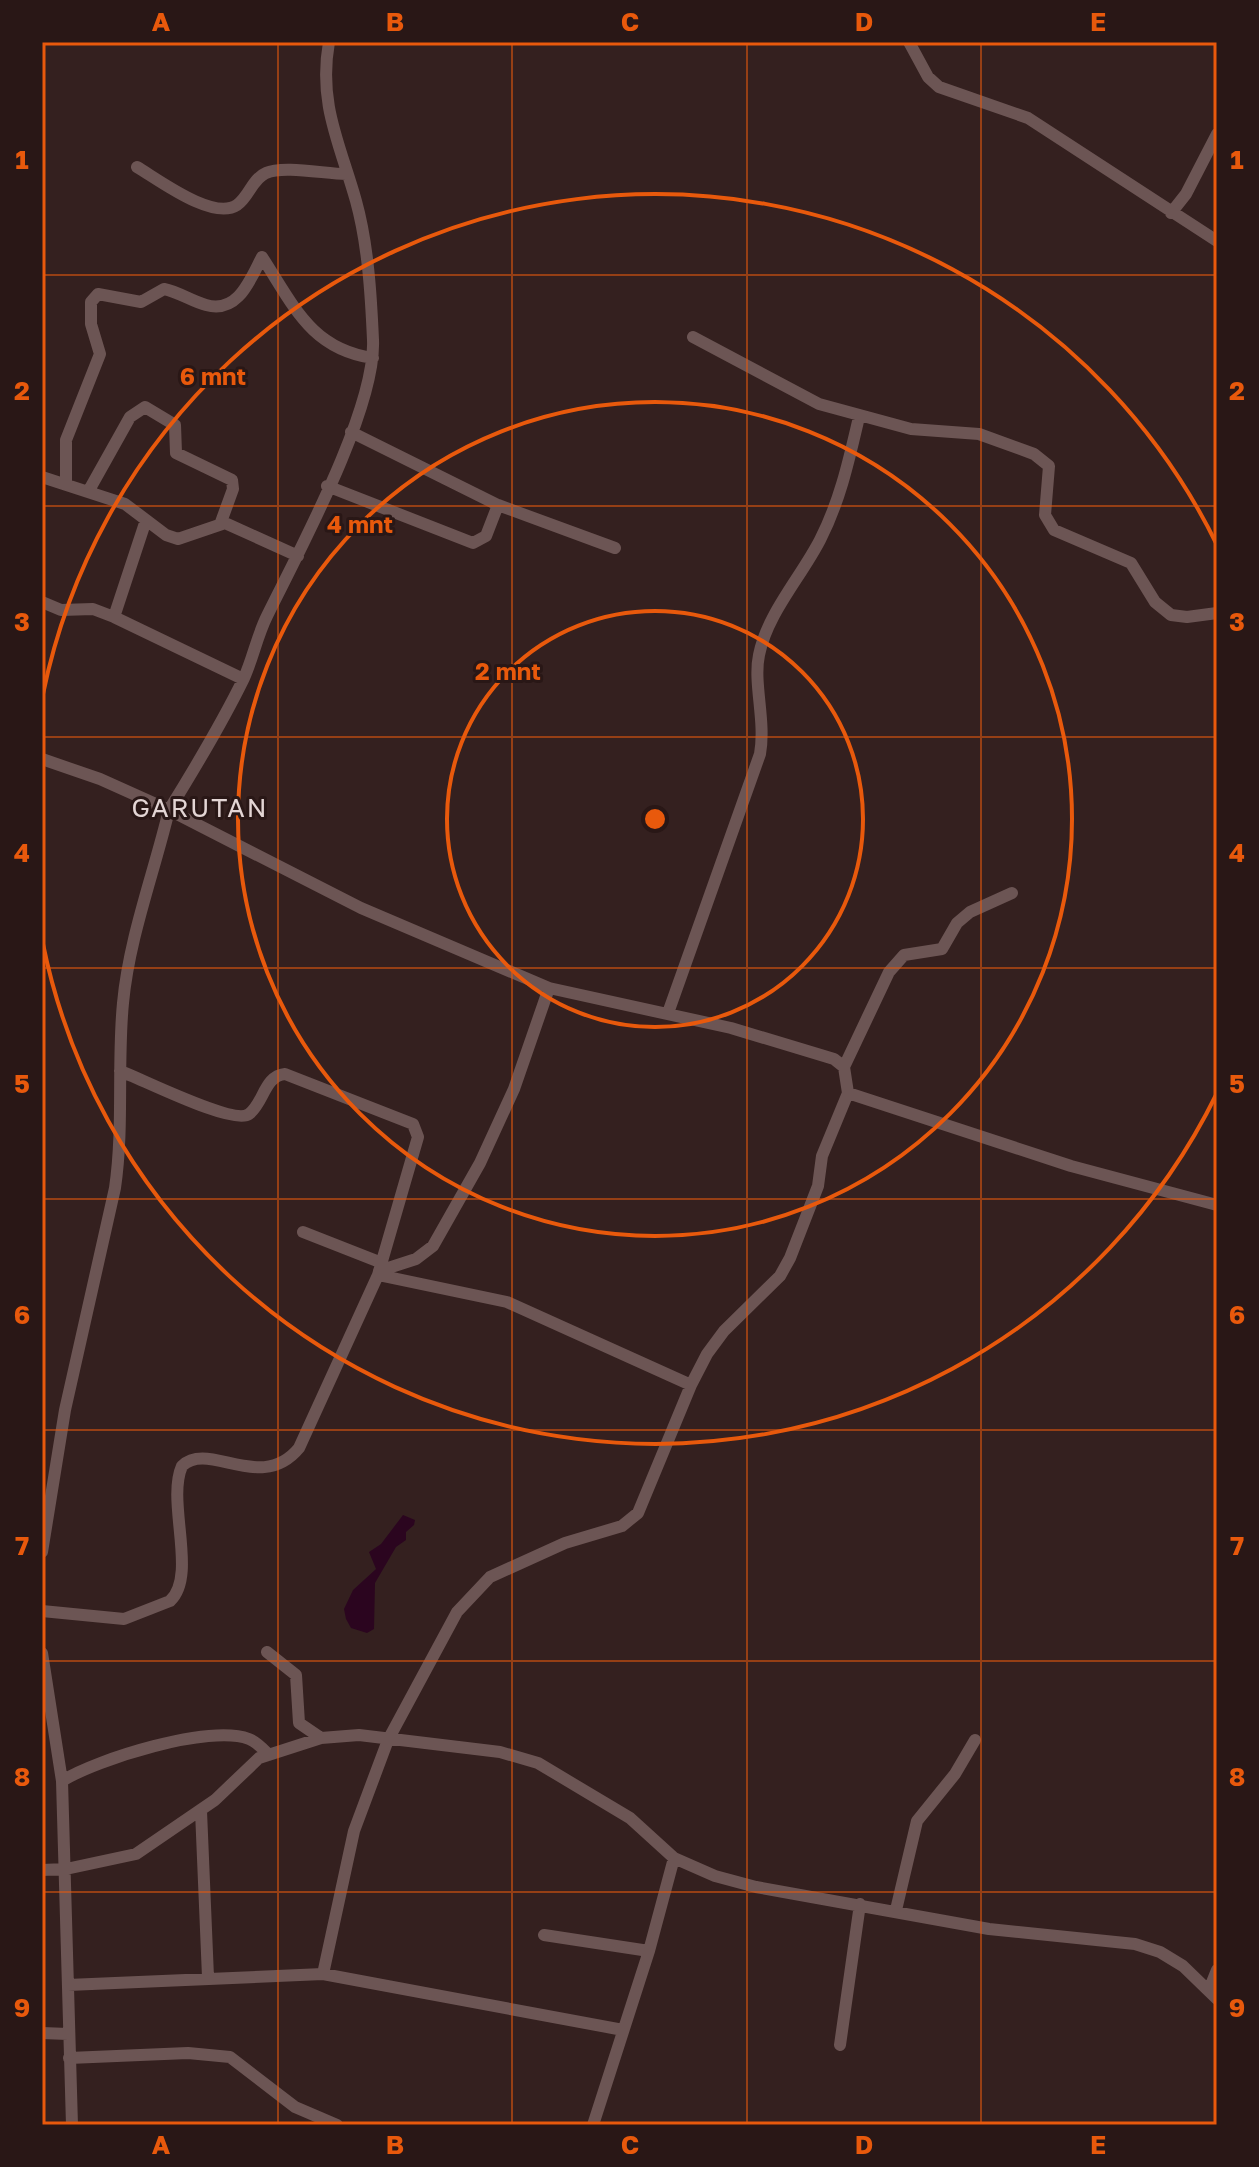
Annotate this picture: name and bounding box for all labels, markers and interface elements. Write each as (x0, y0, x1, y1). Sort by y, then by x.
text: A (152, 6, 171, 37)
text: B (386, 6, 404, 37)
text: C (621, 6, 639, 37)
text: D (855, 6, 873, 37)
text: E (1090, 6, 1106, 37)
text: 1 (15, 144, 29, 175)
text: 1 (1230, 144, 1244, 175)
text: 6 mnt (180, 361, 246, 390)
text: 2 (14, 375, 30, 406)
text: 2 (1229, 375, 1245, 406)
text: 4 mnt (327, 509, 393, 538)
text: 3 (14, 606, 30, 637)
text: 3 (1229, 606, 1245, 637)
text: 2 mnt (475, 656, 541, 685)
district label: GARUTAN (132, 792, 268, 823)
centre of rings (641, 805, 669, 833)
text: 4 (14, 837, 30, 868)
text: 4 (1229, 837, 1245, 868)
text: 5 (14, 1068, 30, 1099)
text: 5 (1229, 1068, 1245, 1099)
text: 6 (14, 1299, 30, 1330)
text: 6 (1229, 1299, 1245, 1330)
text: 7 (15, 1530, 29, 1561)
text: 7 (1230, 1530, 1244, 1561)
text: 8 (14, 1761, 30, 1792)
text: 8 (1229, 1761, 1245, 1792)
text: 9 (14, 1992, 30, 2023)
text: 9 (1229, 1992, 1245, 2023)
text: A (152, 2129, 171, 2160)
text: B (386, 2129, 404, 2160)
text: C (621, 2129, 639, 2160)
text: D (855, 2129, 873, 2160)
text: E (1090, 2129, 1106, 2160)

